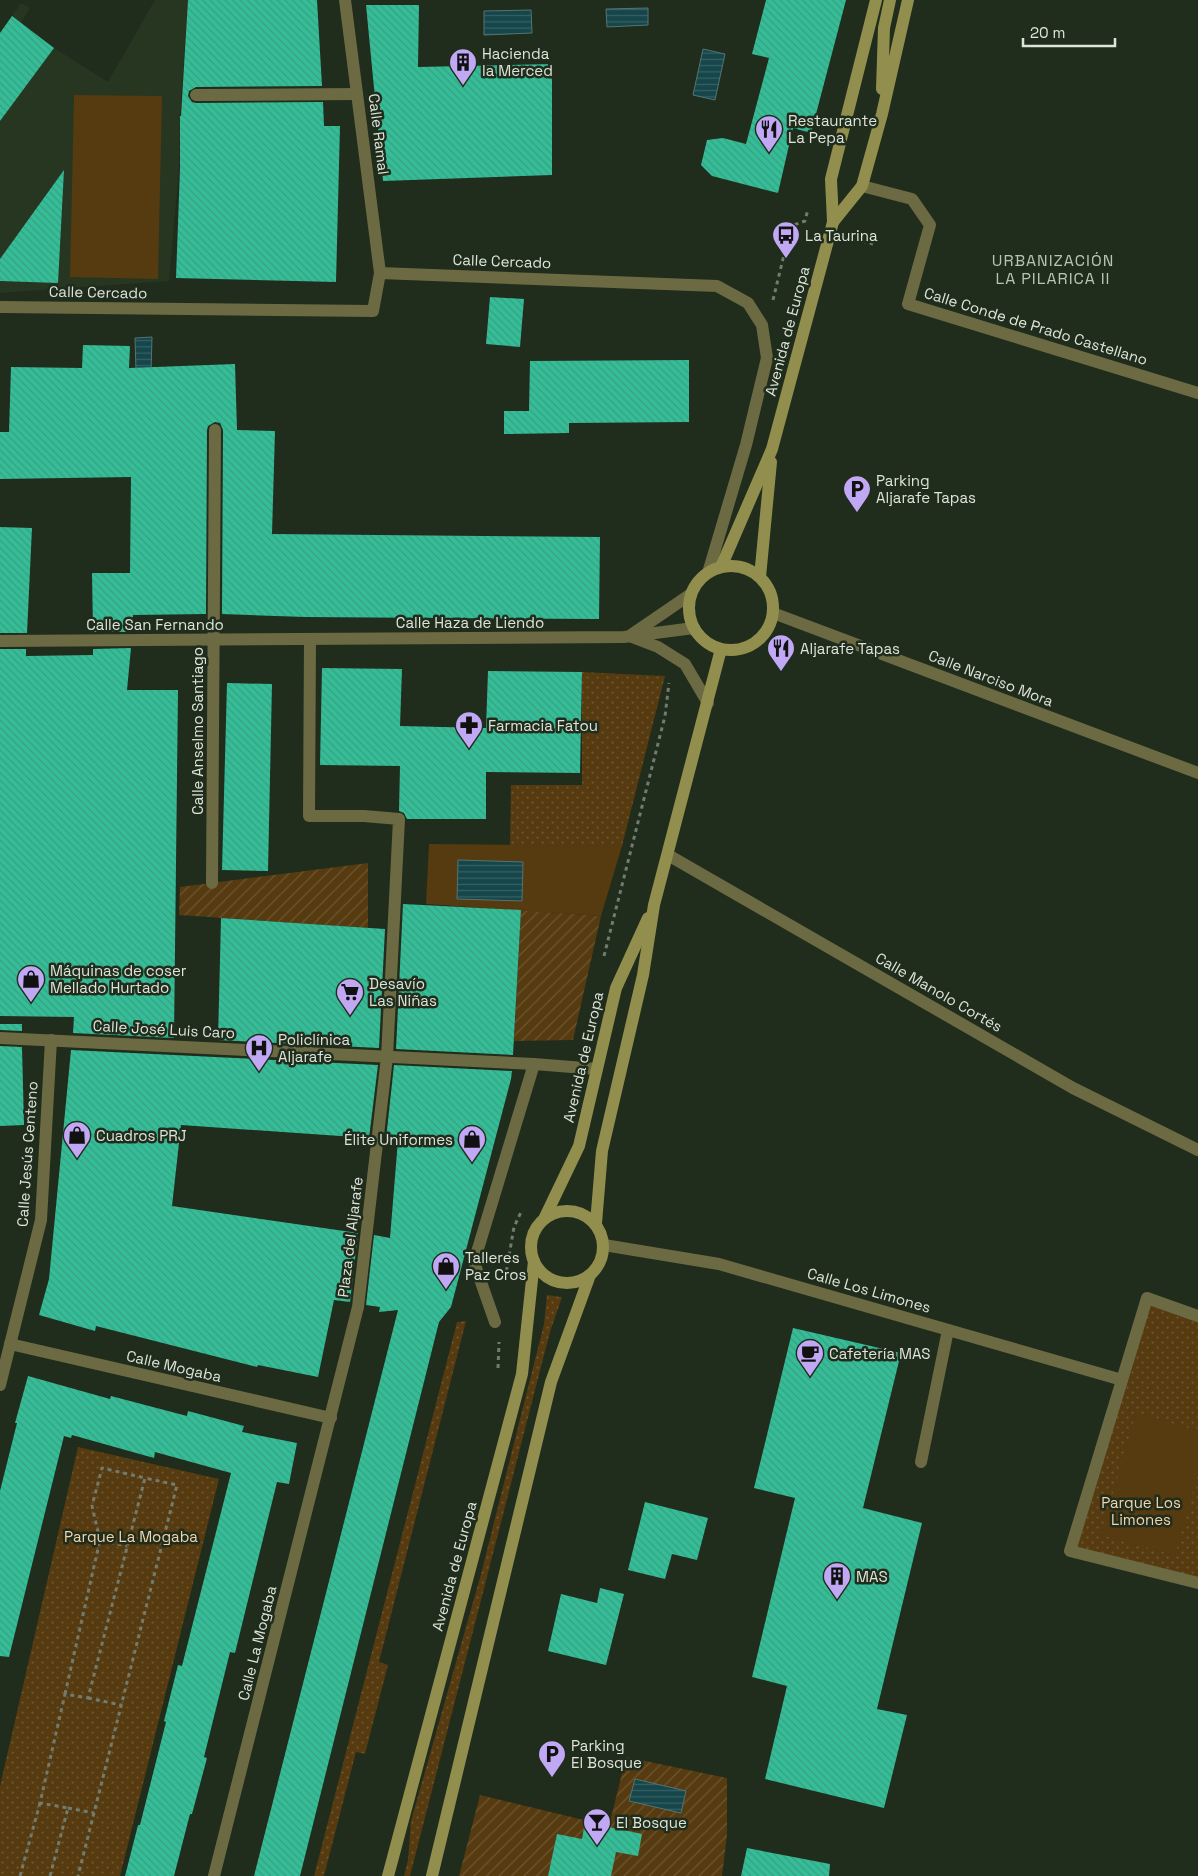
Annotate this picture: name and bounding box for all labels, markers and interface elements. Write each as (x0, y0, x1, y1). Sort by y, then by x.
scale bar (1023, 15, 1116, 47)
text: 20 m (1030, 23, 1065, 42)
place label: Hacienda la Merced (482, 44, 553, 80)
building icon: Hacienda la Merced (448, 47, 478, 86)
street label: Calle Ramal (365, 92, 393, 176)
place label: Restaurante La Pepa (788, 111, 877, 147)
restaurant icon: Restaurante La Pepa (754, 114, 784, 153)
bus stop icon: La Taurina (771, 220, 801, 259)
place label: La Taurina (805, 226, 878, 245)
street label: Calle Cercado (452, 250, 552, 272)
district label: URBANIZACIÓN LA PILARICA II (992, 250, 1114, 289)
street label: Avenida de Europa (761, 264, 814, 398)
street label: Calle Cercado (49, 282, 147, 302)
street label: Calle Conde de Prado Castellano (922, 283, 1150, 369)
place label: Parking Aljarafe Tapas (876, 471, 976, 507)
parking icon: Parking Aljarafe Tapas (842, 474, 872, 513)
street label: Calle Haza de Liendo (396, 613, 544, 632)
street label: Calle San Fernando (86, 615, 224, 634)
restaurant icon: Aljarafe Tapas (766, 633, 796, 672)
place label: Aljarafe Tapas (800, 639, 900, 658)
street label: Calle Narciso Mora (926, 645, 1056, 711)
street label: Calle Anselmo Santiago (188, 647, 207, 815)
pharmacy icon: Farmacia Fatou (454, 710, 484, 749)
place label: Farmacia Fatou (488, 716, 598, 735)
street label: Calle Manolo Cortés (872, 948, 1006, 1036)
place label: Máquinas de coser Mellado Hurtado (50, 961, 187, 997)
shop icon: Máquinas de coser Mellado Hurtado (16, 964, 46, 1003)
place label: Desavío Las Niñas (369, 974, 437, 1010)
supermarket icon: Desavío Las Niñas (335, 977, 365, 1016)
street label: Avenida de Europa (559, 989, 607, 1124)
street label: Calle José Luis Caro (92, 1016, 236, 1042)
place label: Policlínica Aljarafe (278, 1030, 351, 1066)
hospital icon: Policlínica Aljarafe (244, 1033, 274, 1072)
street label: Calle Jesús Centeno (12, 1080, 42, 1228)
shop icon: Cuadros PRJ (62, 1120, 92, 1159)
shop icon: Élite Uniformes (457, 1124, 487, 1163)
place label: Cuadros PRJ (96, 1126, 187, 1145)
place label: Élite Uniformes (344, 1130, 453, 1149)
street label: Plaza del Aljarafe (333, 1175, 367, 1299)
place label: Talleres Paz Cros (465, 1248, 526, 1284)
shop icon: Talleres Paz Cros (431, 1251, 461, 1290)
street label: Calle Los Limones (805, 1263, 933, 1317)
cafe icon: Cafetería MAS (795, 1338, 825, 1377)
place label: Cafetería MAS (829, 1344, 931, 1363)
street label: Calle Mogaba (125, 1346, 224, 1386)
park label: Parque Los Limones (1101, 1493, 1181, 1529)
street label: Avenida de Europa (428, 1499, 481, 1633)
park label: Parque La Mogaba (64, 1527, 198, 1546)
building icon: MAS (822, 1561, 852, 1600)
place label: MAS (856, 1567, 888, 1586)
street label: Calle La Mogaba (234, 1583, 281, 1702)
place label: Parking El Bosque (571, 1736, 642, 1772)
parking icon: Parking El Bosque (537, 1739, 567, 1778)
bar icon: El Bosque (582, 1807, 612, 1846)
place label: El Bosque (616, 1813, 687, 1832)

